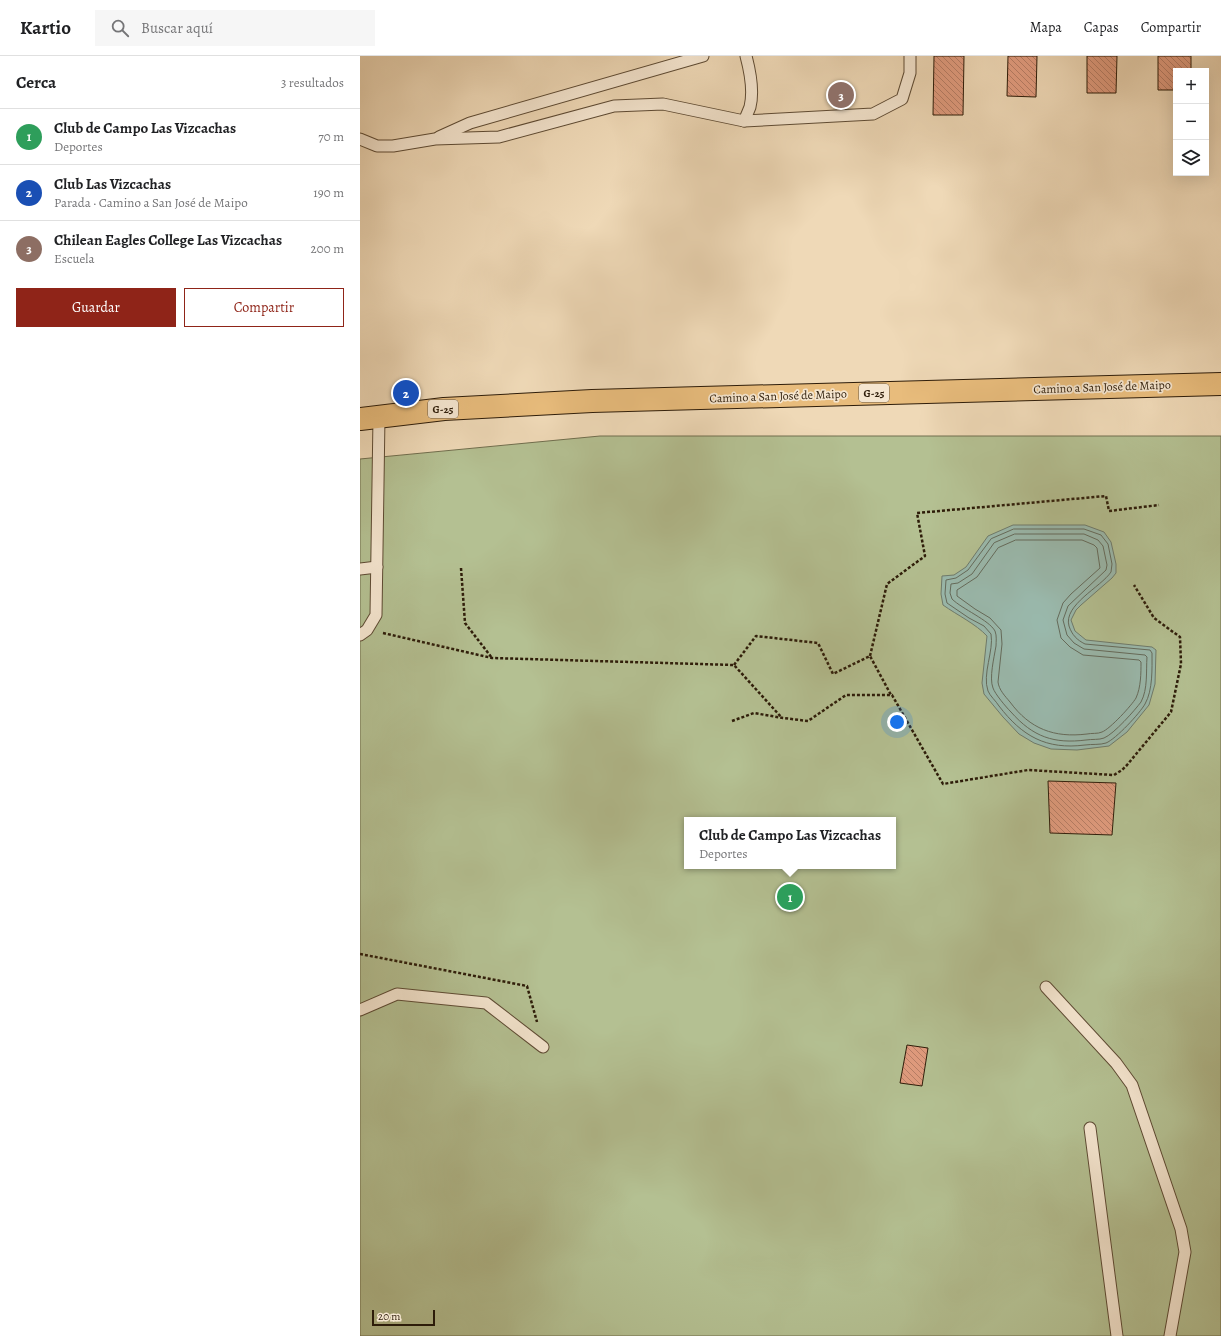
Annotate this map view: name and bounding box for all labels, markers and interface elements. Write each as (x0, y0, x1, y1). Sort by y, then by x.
search box (95, 10, 375, 46)
text: Kartio (20, 15, 71, 41)
icon: search (109, 17, 131, 39)
text: Buscar aquí (141, 18, 213, 38)
text: Mapa (1030, 18, 1062, 37)
text: Capas (1084, 18, 1119, 37)
text: Compartir (1141, 18, 1201, 37)
map controls (1173, 68, 1209, 176)
button: + (1173, 68, 1209, 104)
text: Cerca (16, 71, 56, 94)
text: 3 resultados (281, 74, 344, 91)
pin: 3 (828, 80, 854, 110)
button: − (1173, 104, 1209, 140)
text: Club de Campo Las Vizcachas (54, 118, 236, 138)
text: 1 (27, 128, 31, 145)
text: 70 m (318, 128, 344, 145)
text: Deportes (54, 138, 103, 155)
button: layers (1173, 140, 1209, 176)
text: Club Las Vizcachas (54, 174, 171, 194)
text: 2 (26, 184, 32, 201)
text: 190 m (313, 184, 344, 201)
text: Parada · Camino a San José de Maipo (54, 194, 248, 211)
text: Chilean Eagles College Las Vizcachas (54, 230, 282, 250)
text: 3 (26, 240, 32, 257)
text: 200 m (311, 240, 344, 257)
text: Escuela (54, 250, 95, 267)
button: Guardar (16, 288, 176, 327)
button: Compartir (184, 288, 344, 327)
street label: Camino a San José de Maipo (1033, 377, 1171, 397)
pin: 2 (393, 378, 419, 408)
road number: G-25 (859, 384, 889, 402)
street label: Camino a San José de Maipo (709, 386, 847, 406)
road number: G-25 (428, 400, 458, 418)
your location (887, 712, 907, 732)
popup (684, 817, 896, 869)
text: Club de Campo Las Vizcachas (699, 825, 881, 845)
text: Deportes (699, 845, 748, 862)
pin: 1 (777, 882, 803, 912)
scale bar (372, 1308, 435, 1327)
text: 20 m (378, 1309, 400, 1324)

